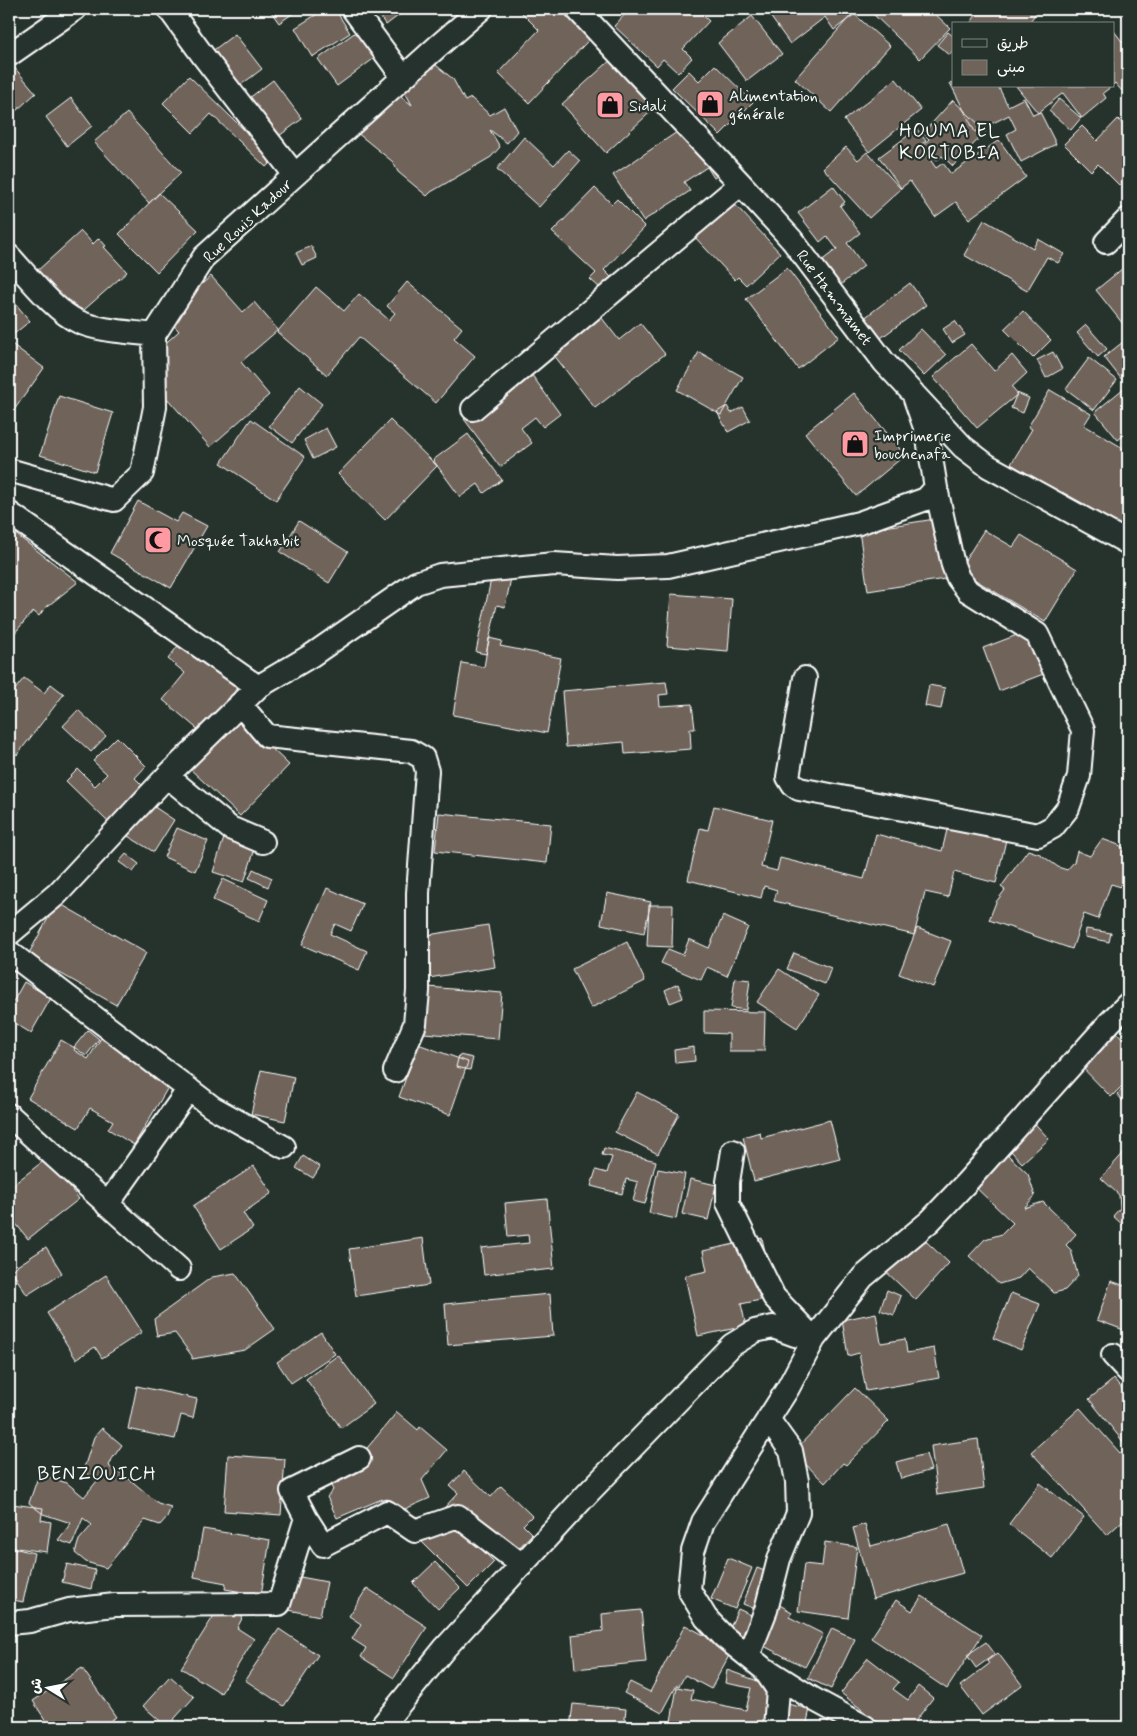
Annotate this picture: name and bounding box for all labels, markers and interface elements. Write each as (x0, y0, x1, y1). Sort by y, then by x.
legend (952, 22, 1114, 88)
text: طريق (997, 34, 1029, 54)
text: مبنى (997, 58, 1025, 78)
place label: Alimentation générale (729, 86, 818, 125)
shop icon: Alimentation générale (695, 89, 725, 119)
shop icon: Sidali (595, 90, 625, 120)
place label: Sidali (629, 96, 667, 117)
district label: HOUMA EL KORTOBIA (899, 119, 1001, 166)
street label: Rue Rouis Kadour (199, 174, 297, 268)
street label: Rue Hammamet (791, 246, 877, 350)
place label: Imprimerie bouchenafa (874, 426, 951, 465)
shop icon: Imprimerie bouchenafa (840, 429, 870, 459)
mosque icon: Mosquée Takhabit (143, 525, 173, 555)
place label: Mosquée Takhabit (177, 531, 299, 552)
district label: BENZOUICH (37, 1462, 157, 1487)
north arrow (22, 1664, 72, 1714)
text: ش (26, 1677, 46, 1695)

